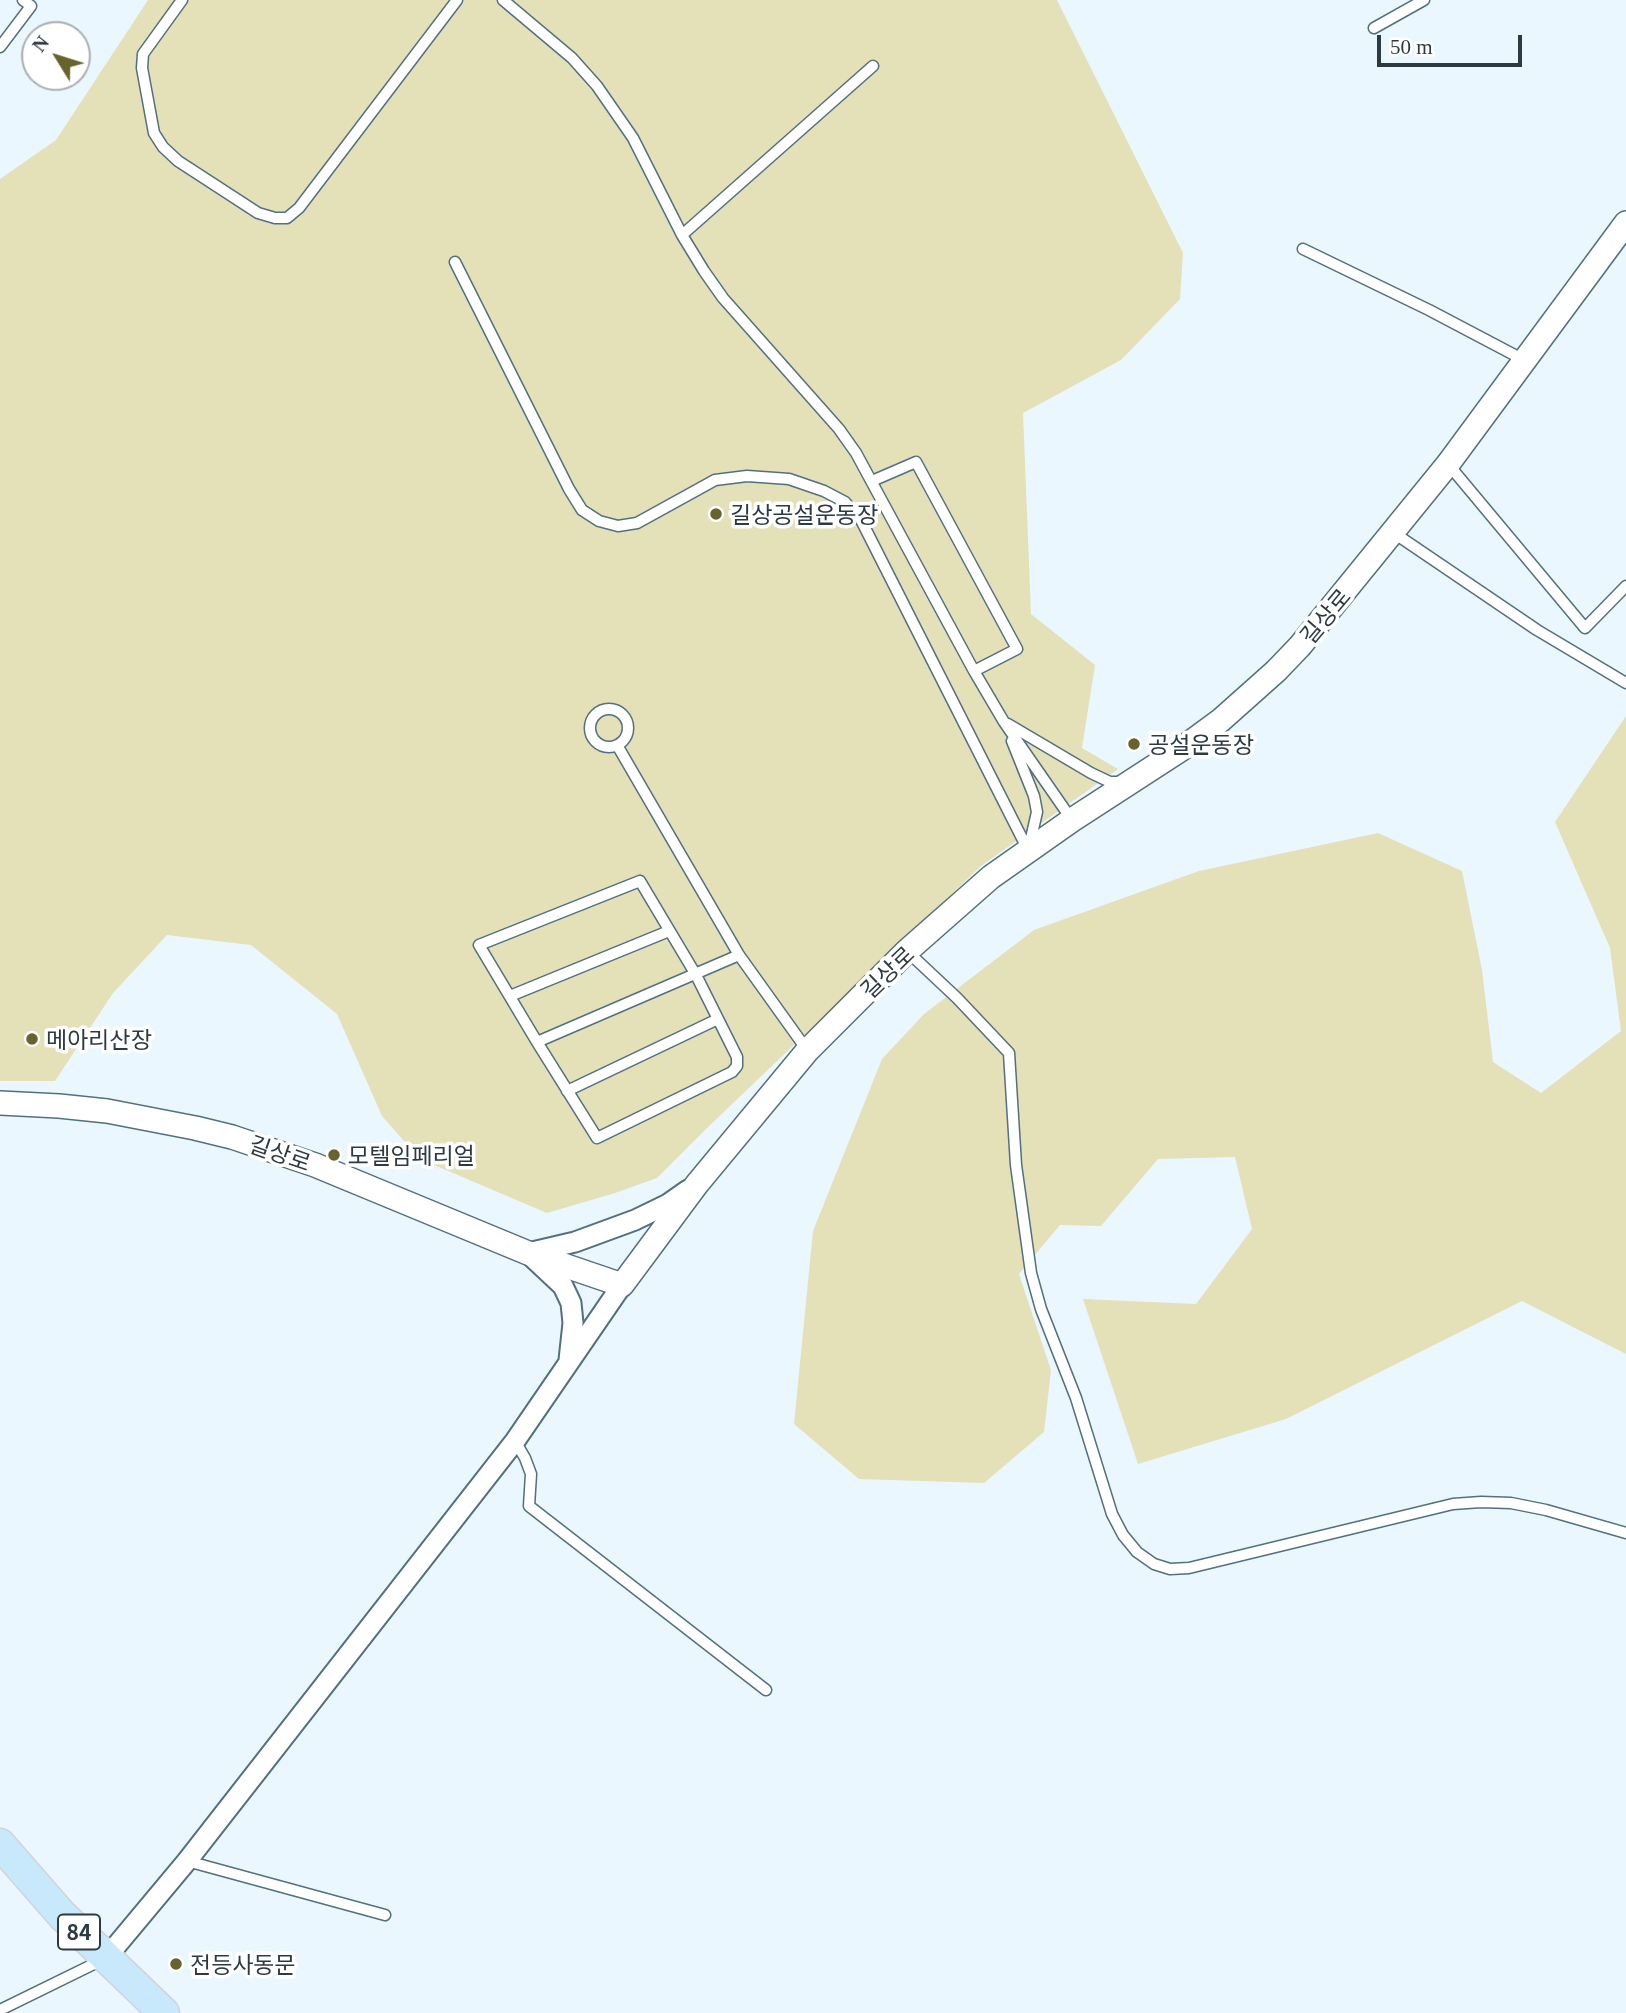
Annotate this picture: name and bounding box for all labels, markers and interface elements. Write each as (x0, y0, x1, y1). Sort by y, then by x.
north arrow (21, 21, 91, 91)
scale bar (1381, 21, 1526, 65)
text: N (28, 32, 53, 56)
text: 50 m (1390, 35, 1433, 59)
place label: 길상공설운동장 (730, 500, 878, 528)
marker: 길상공설운동장 (708, 506, 724, 522)
street label: 길상로 (1294, 583, 1356, 649)
place label: 공설운동장 (1148, 730, 1254, 758)
marker: 공설운동장 (1126, 736, 1142, 752)
street label: 길상로 (855, 940, 919, 1004)
place label: 메아리산장 (46, 1025, 152, 1053)
marker: 메아리산장 (24, 1031, 40, 1047)
street label: 길상로 (245, 1130, 315, 1176)
place label: 모텔임페리얼 (348, 1141, 475, 1169)
marker: 모텔임페리얼 (326, 1147, 342, 1163)
road number: 84 (58, 1914, 100, 1950)
place label: 전등사동문 (190, 1950, 296, 1978)
marker: 전등사동문 (168, 1956, 184, 1972)

